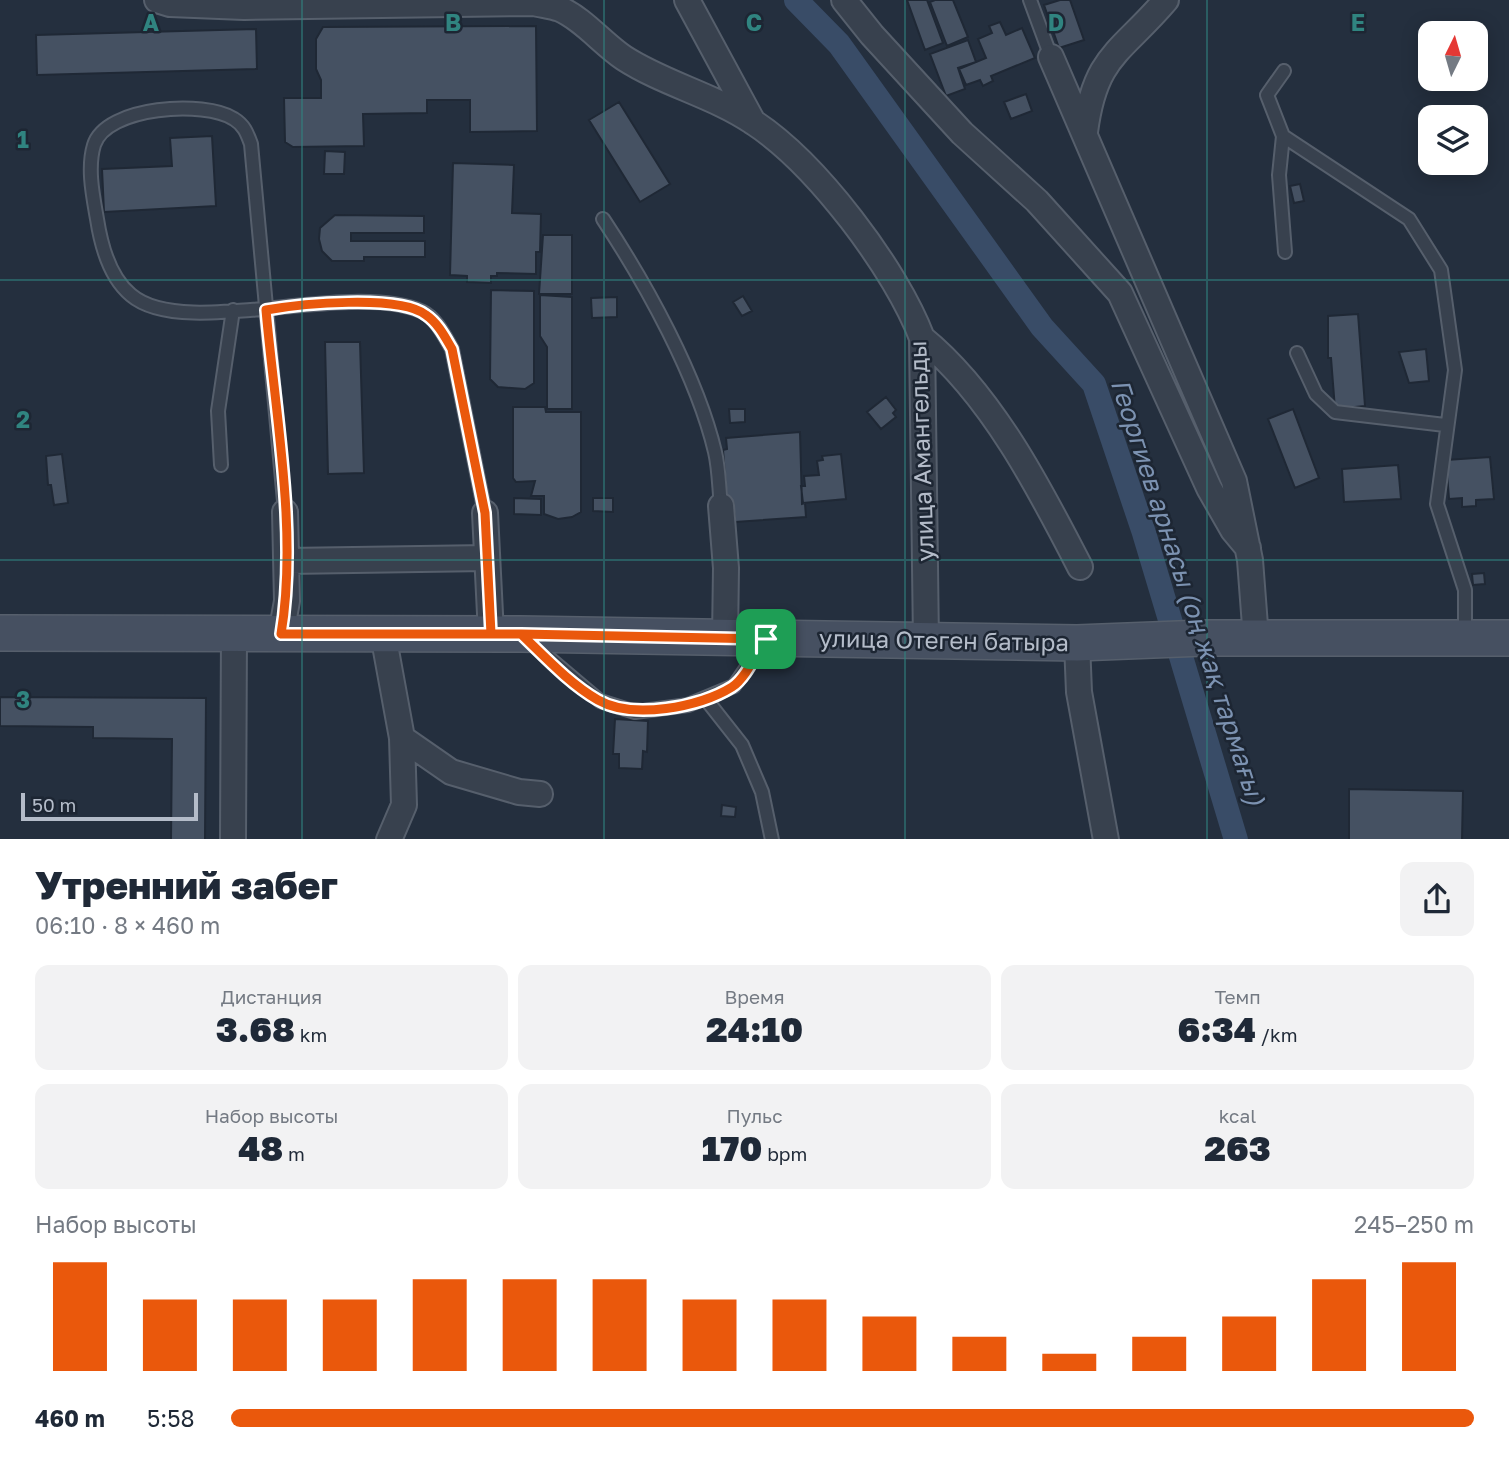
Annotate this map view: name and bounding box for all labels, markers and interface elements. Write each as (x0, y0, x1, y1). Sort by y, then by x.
text: A (143, 8, 160, 36)
text: B (445, 8, 461, 36)
text: C (746, 8, 762, 36)
text: D (1048, 8, 1064, 36)
text: E (1351, 8, 1365, 36)
north arrow (1418, 21, 1488, 91)
map controls (1418, 21, 1488, 175)
button: layers (1418, 105, 1488, 175)
text: 1 (17, 125, 29, 153)
street label: улица Амангельды (902, 340, 939, 562)
water label: Георгиев арнасы (оң жақ тармағы) (1105, 375, 1272, 809)
text: 2 (16, 405, 30, 433)
pin (736, 609, 796, 669)
icon: arrive (747, 620, 785, 658)
street label: улица Отеген батыра (819, 623, 1069, 656)
text: 3 (16, 685, 30, 713)
scale bar (21, 790, 198, 822)
text: 50 m (32, 793, 76, 816)
text: Утренний забег (35, 862, 338, 907)
button: share (1400, 862, 1474, 936)
text: 06:10 · 8 × 460 m (35, 911, 220, 939)
text: Дистанция (221, 985, 322, 1008)
text: Время (725, 985, 784, 1008)
text: Темп (1214, 985, 1261, 1008)
text: 3.68 (216, 1008, 295, 1050)
text: 24:10 (706, 1008, 803, 1050)
text: 6:34 (1178, 1008, 1256, 1050)
text: km (295, 1023, 327, 1046)
text: /km (1256, 1023, 1298, 1046)
text: Набор высоты (205, 1104, 338, 1127)
text: Пульс (726, 1104, 783, 1127)
text: kcal (1219, 1104, 1256, 1127)
text: 48 (238, 1127, 283, 1169)
text: 170 (702, 1127, 762, 1169)
text: 263 (1204, 1127, 1271, 1169)
text: m (283, 1142, 305, 1165)
text: bpm (762, 1142, 807, 1165)
text: Набор высоты (35, 1210, 197, 1238)
text: 245–250 m (1354, 1210, 1474, 1238)
text: 460 m (35, 1404, 105, 1432)
text: 5:58 (147, 1404, 195, 1432)

